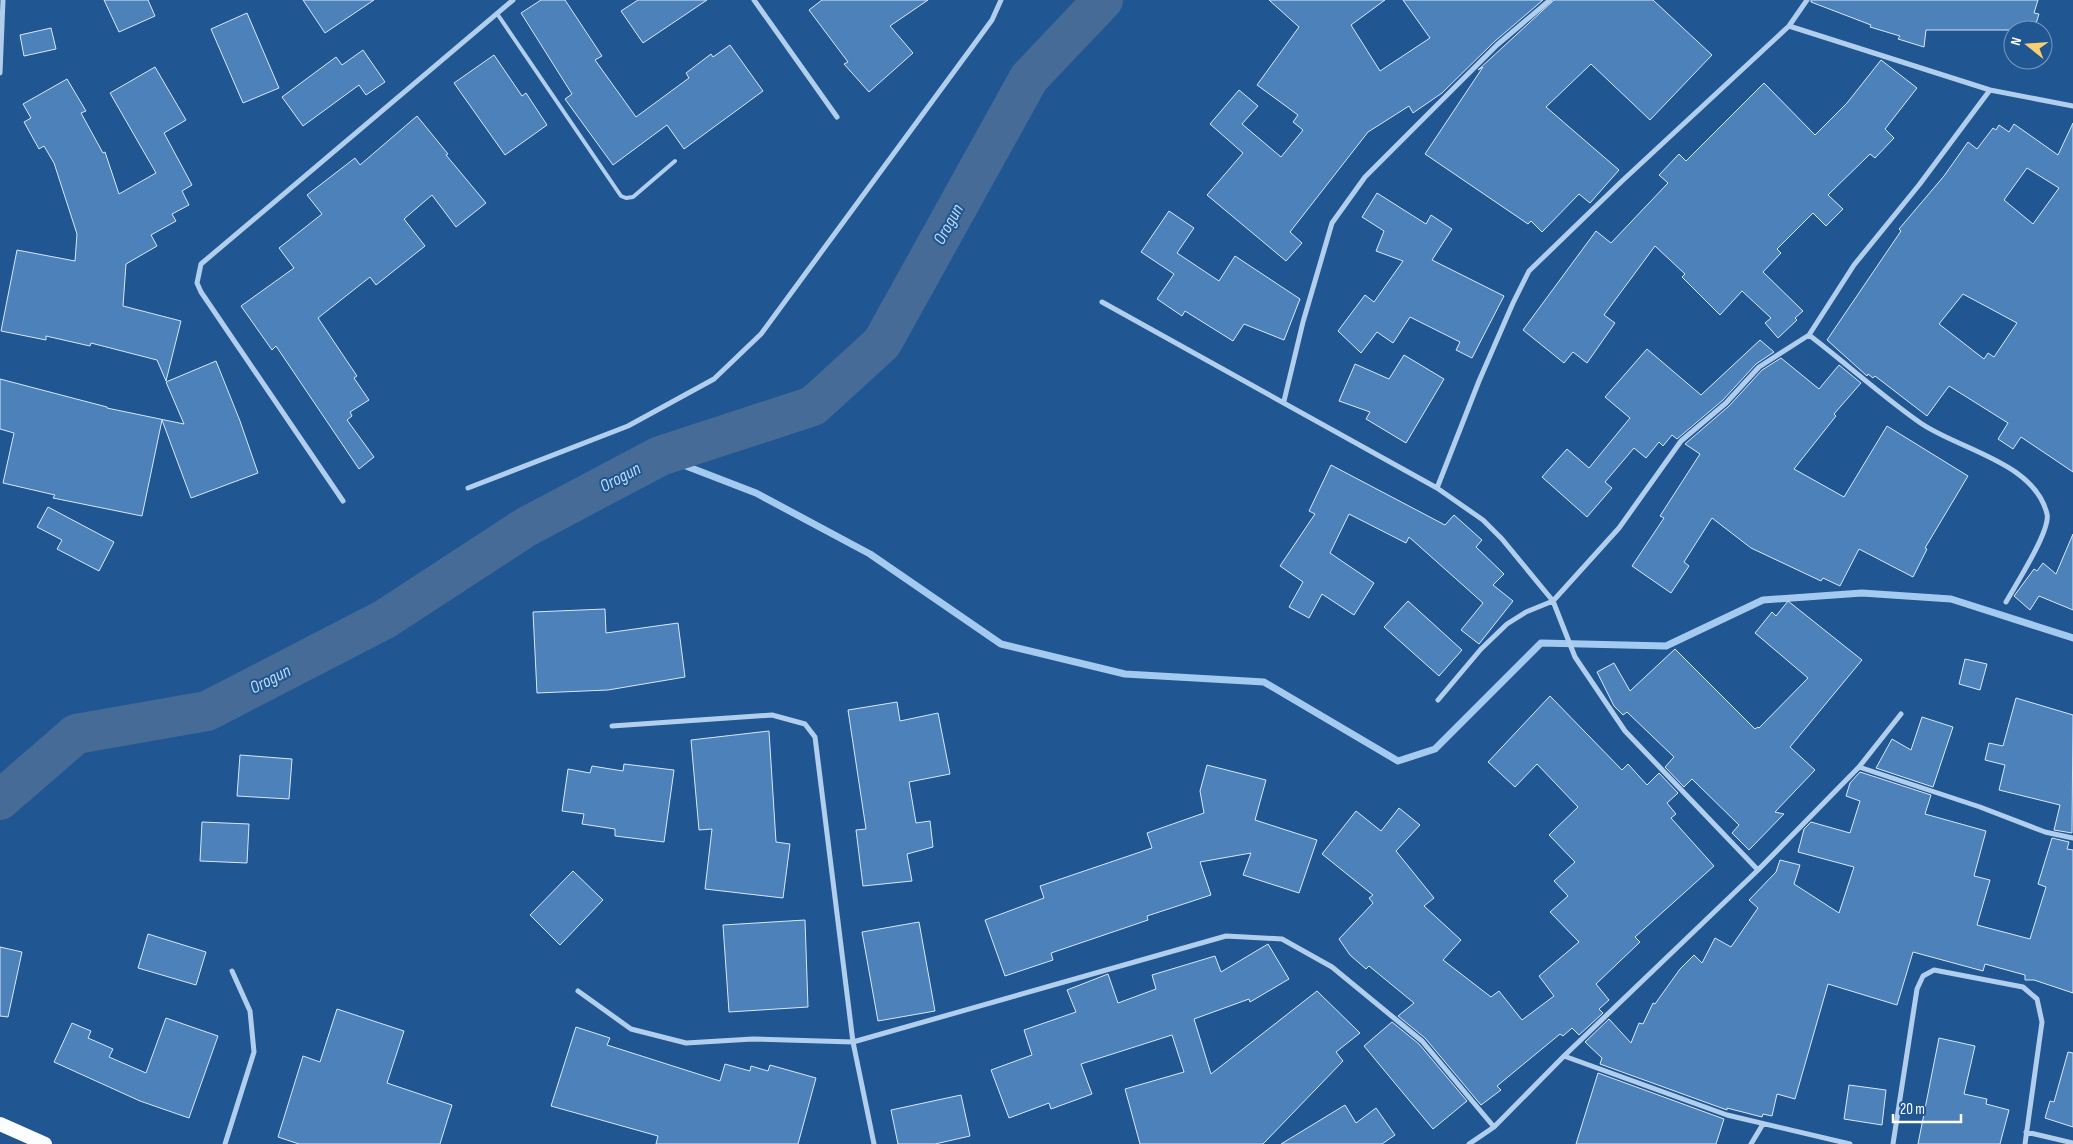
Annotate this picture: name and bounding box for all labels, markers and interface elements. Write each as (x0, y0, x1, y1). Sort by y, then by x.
north arrow (2003, 20, 2053, 70)
text: N (2007, 35, 2025, 47)
water label: Orogun (929, 200, 968, 248)
water label: Orogun (596, 458, 645, 497)
water label: Orogun (246, 660, 295, 699)
scale bar (1893, 1092, 1960, 1124)
text: 20 m (1900, 1100, 1925, 1119)

